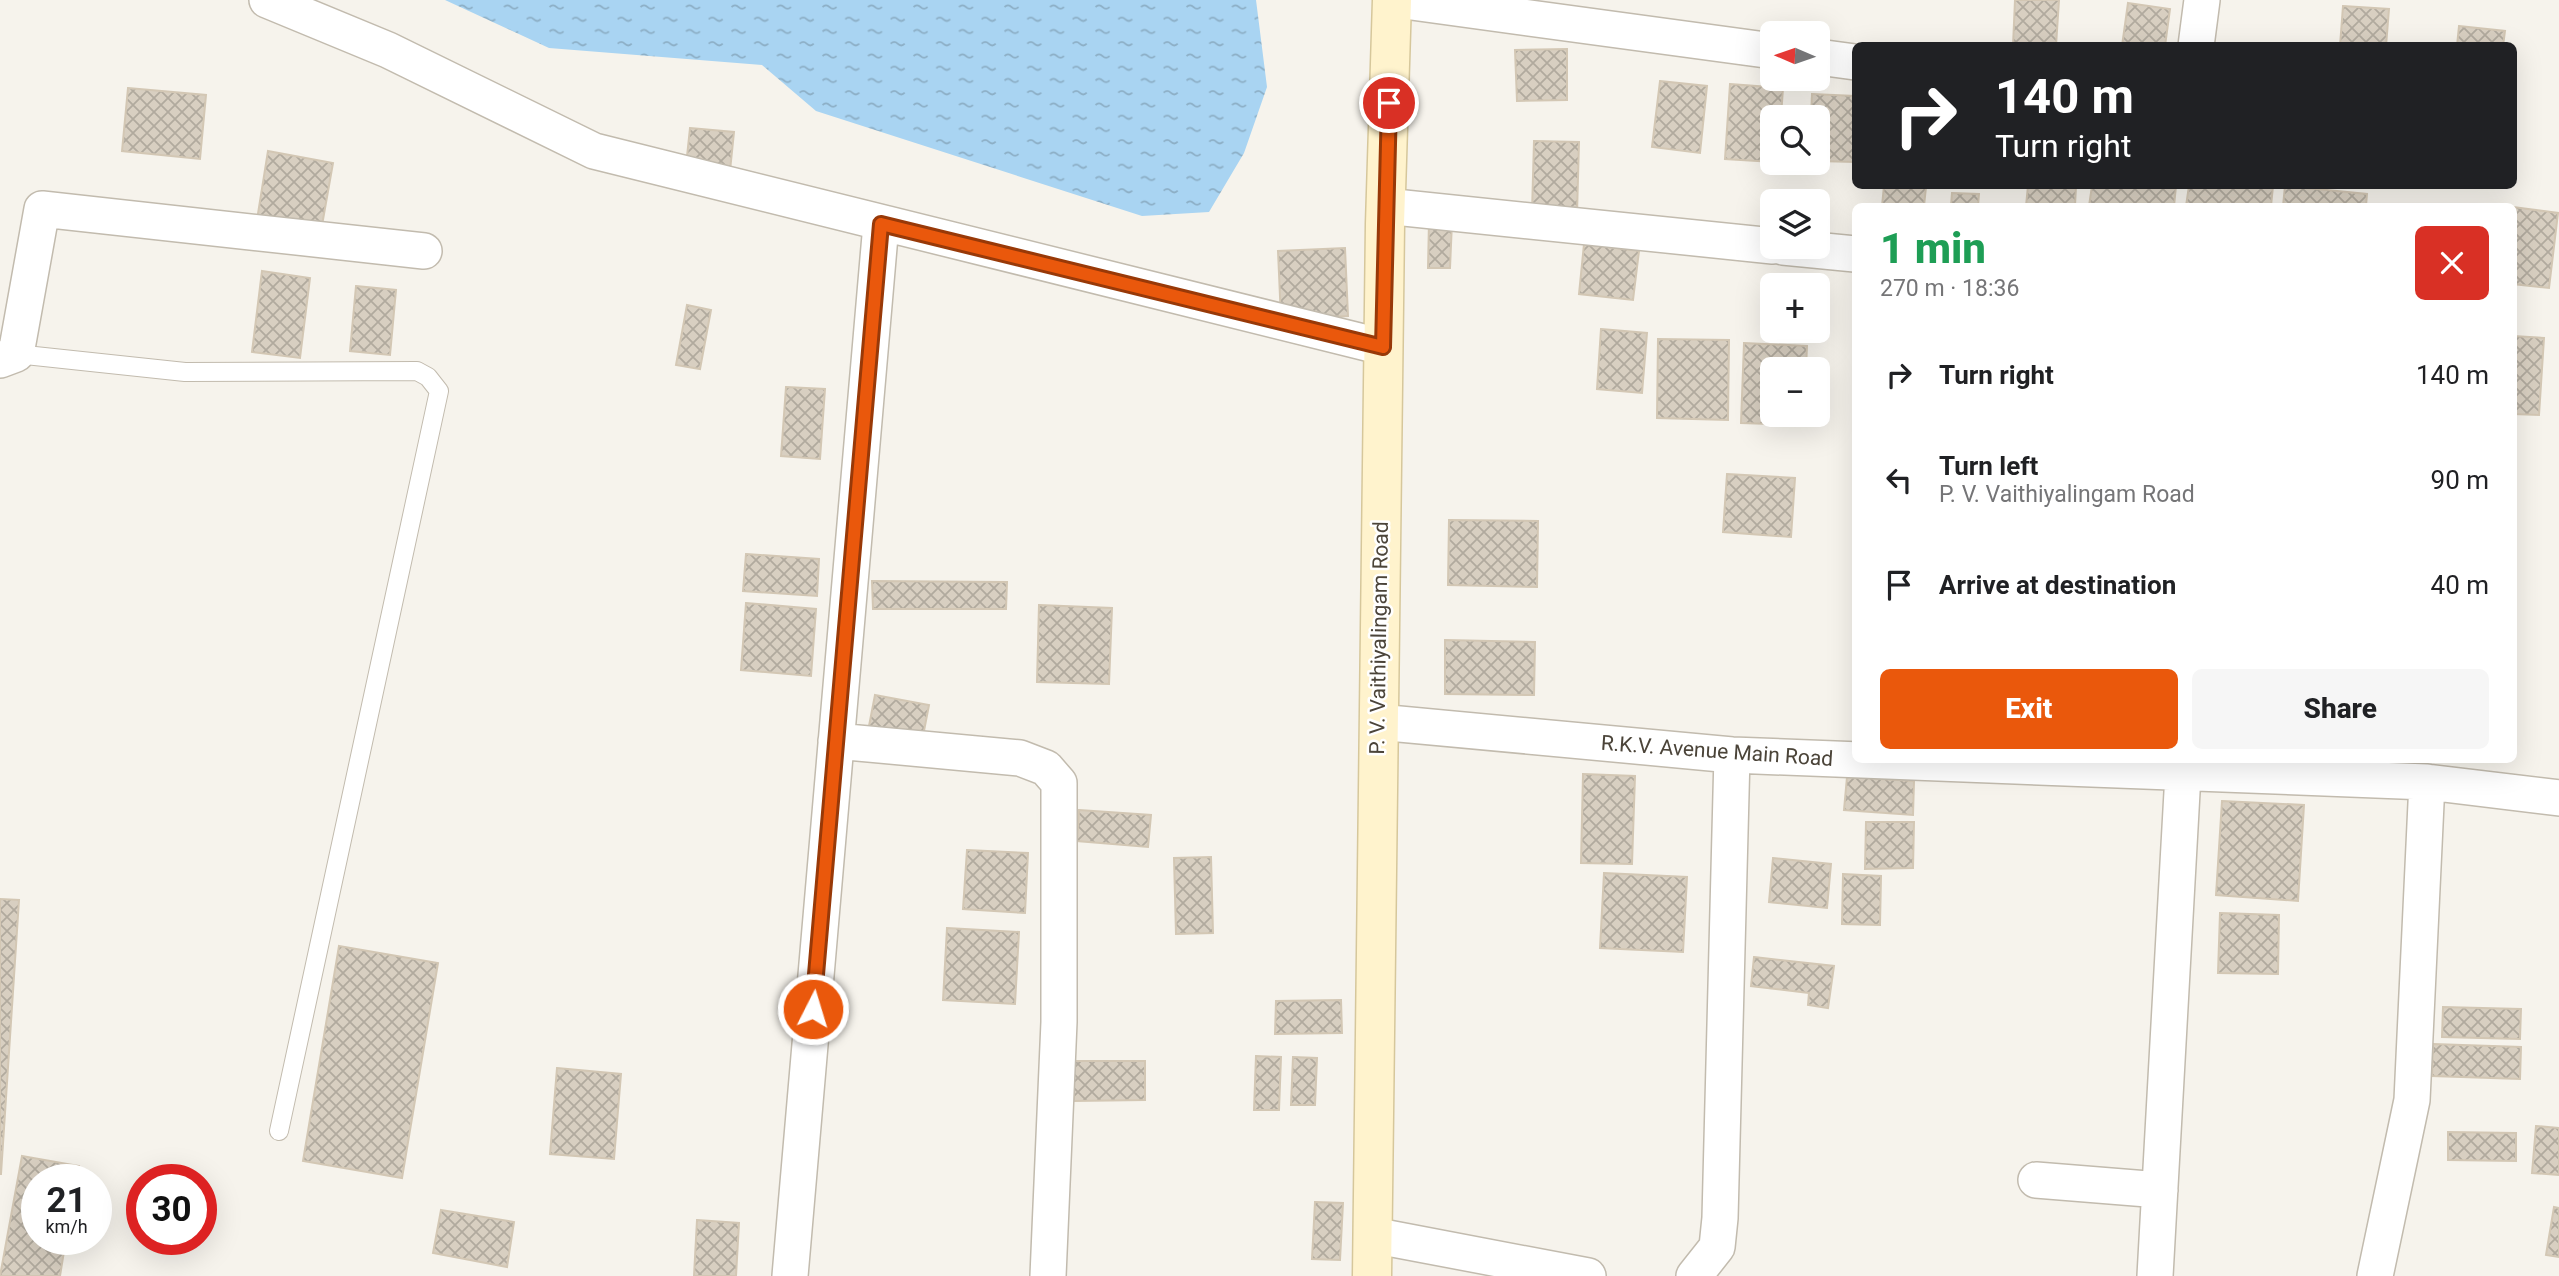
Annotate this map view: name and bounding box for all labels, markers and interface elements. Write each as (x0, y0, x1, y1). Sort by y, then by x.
north arrow (1760, 21, 1830, 91)
map controls (1760, 21, 1830, 427)
text: 140 m (1995, 68, 2134, 125)
icon: right (1880, 70, 1971, 161)
pin (1359, 73, 1419, 133)
icon: arrive (1370, 84, 1408, 122)
button: search (1760, 105, 1830, 175)
text: Turn right (1995, 127, 2131, 165)
button: layers (1760, 189, 1830, 259)
text: 1 min (1880, 224, 1986, 273)
button: close (2415, 226, 2489, 300)
button: + (1760, 273, 1830, 343)
text: 270 m · 18:36 (1880, 275, 2019, 302)
icon: right (1880, 356, 1918, 394)
button: − (1760, 357, 1830, 427)
text: Turn right (1939, 360, 2054, 390)
text: 140 m (2416, 360, 2489, 390)
text: Turn left (1939, 451, 2038, 481)
icon: left (1880, 461, 1918, 499)
text: 90 m (2431, 465, 2489, 495)
text: P. V. Vaithiyalingam Road (1939, 481, 2195, 508)
street label: P. V. Vaithiyalingam Road (1365, 521, 1393, 755)
icon: arrive (1880, 566, 1918, 604)
text: Arrive at destination (1939, 570, 2176, 600)
text: 40 m (2431, 570, 2489, 600)
button: Exit (1880, 669, 2178, 749)
button: Share (2192, 669, 2489, 749)
street label: R.K.V. Avenue Main Road (1600, 731, 1834, 771)
position arrow (776, 972, 850, 1046)
speed limit sign: 30 (126, 1164, 217, 1255)
text: 21 (46, 1180, 87, 1221)
text: km/h (45, 1216, 88, 1237)

